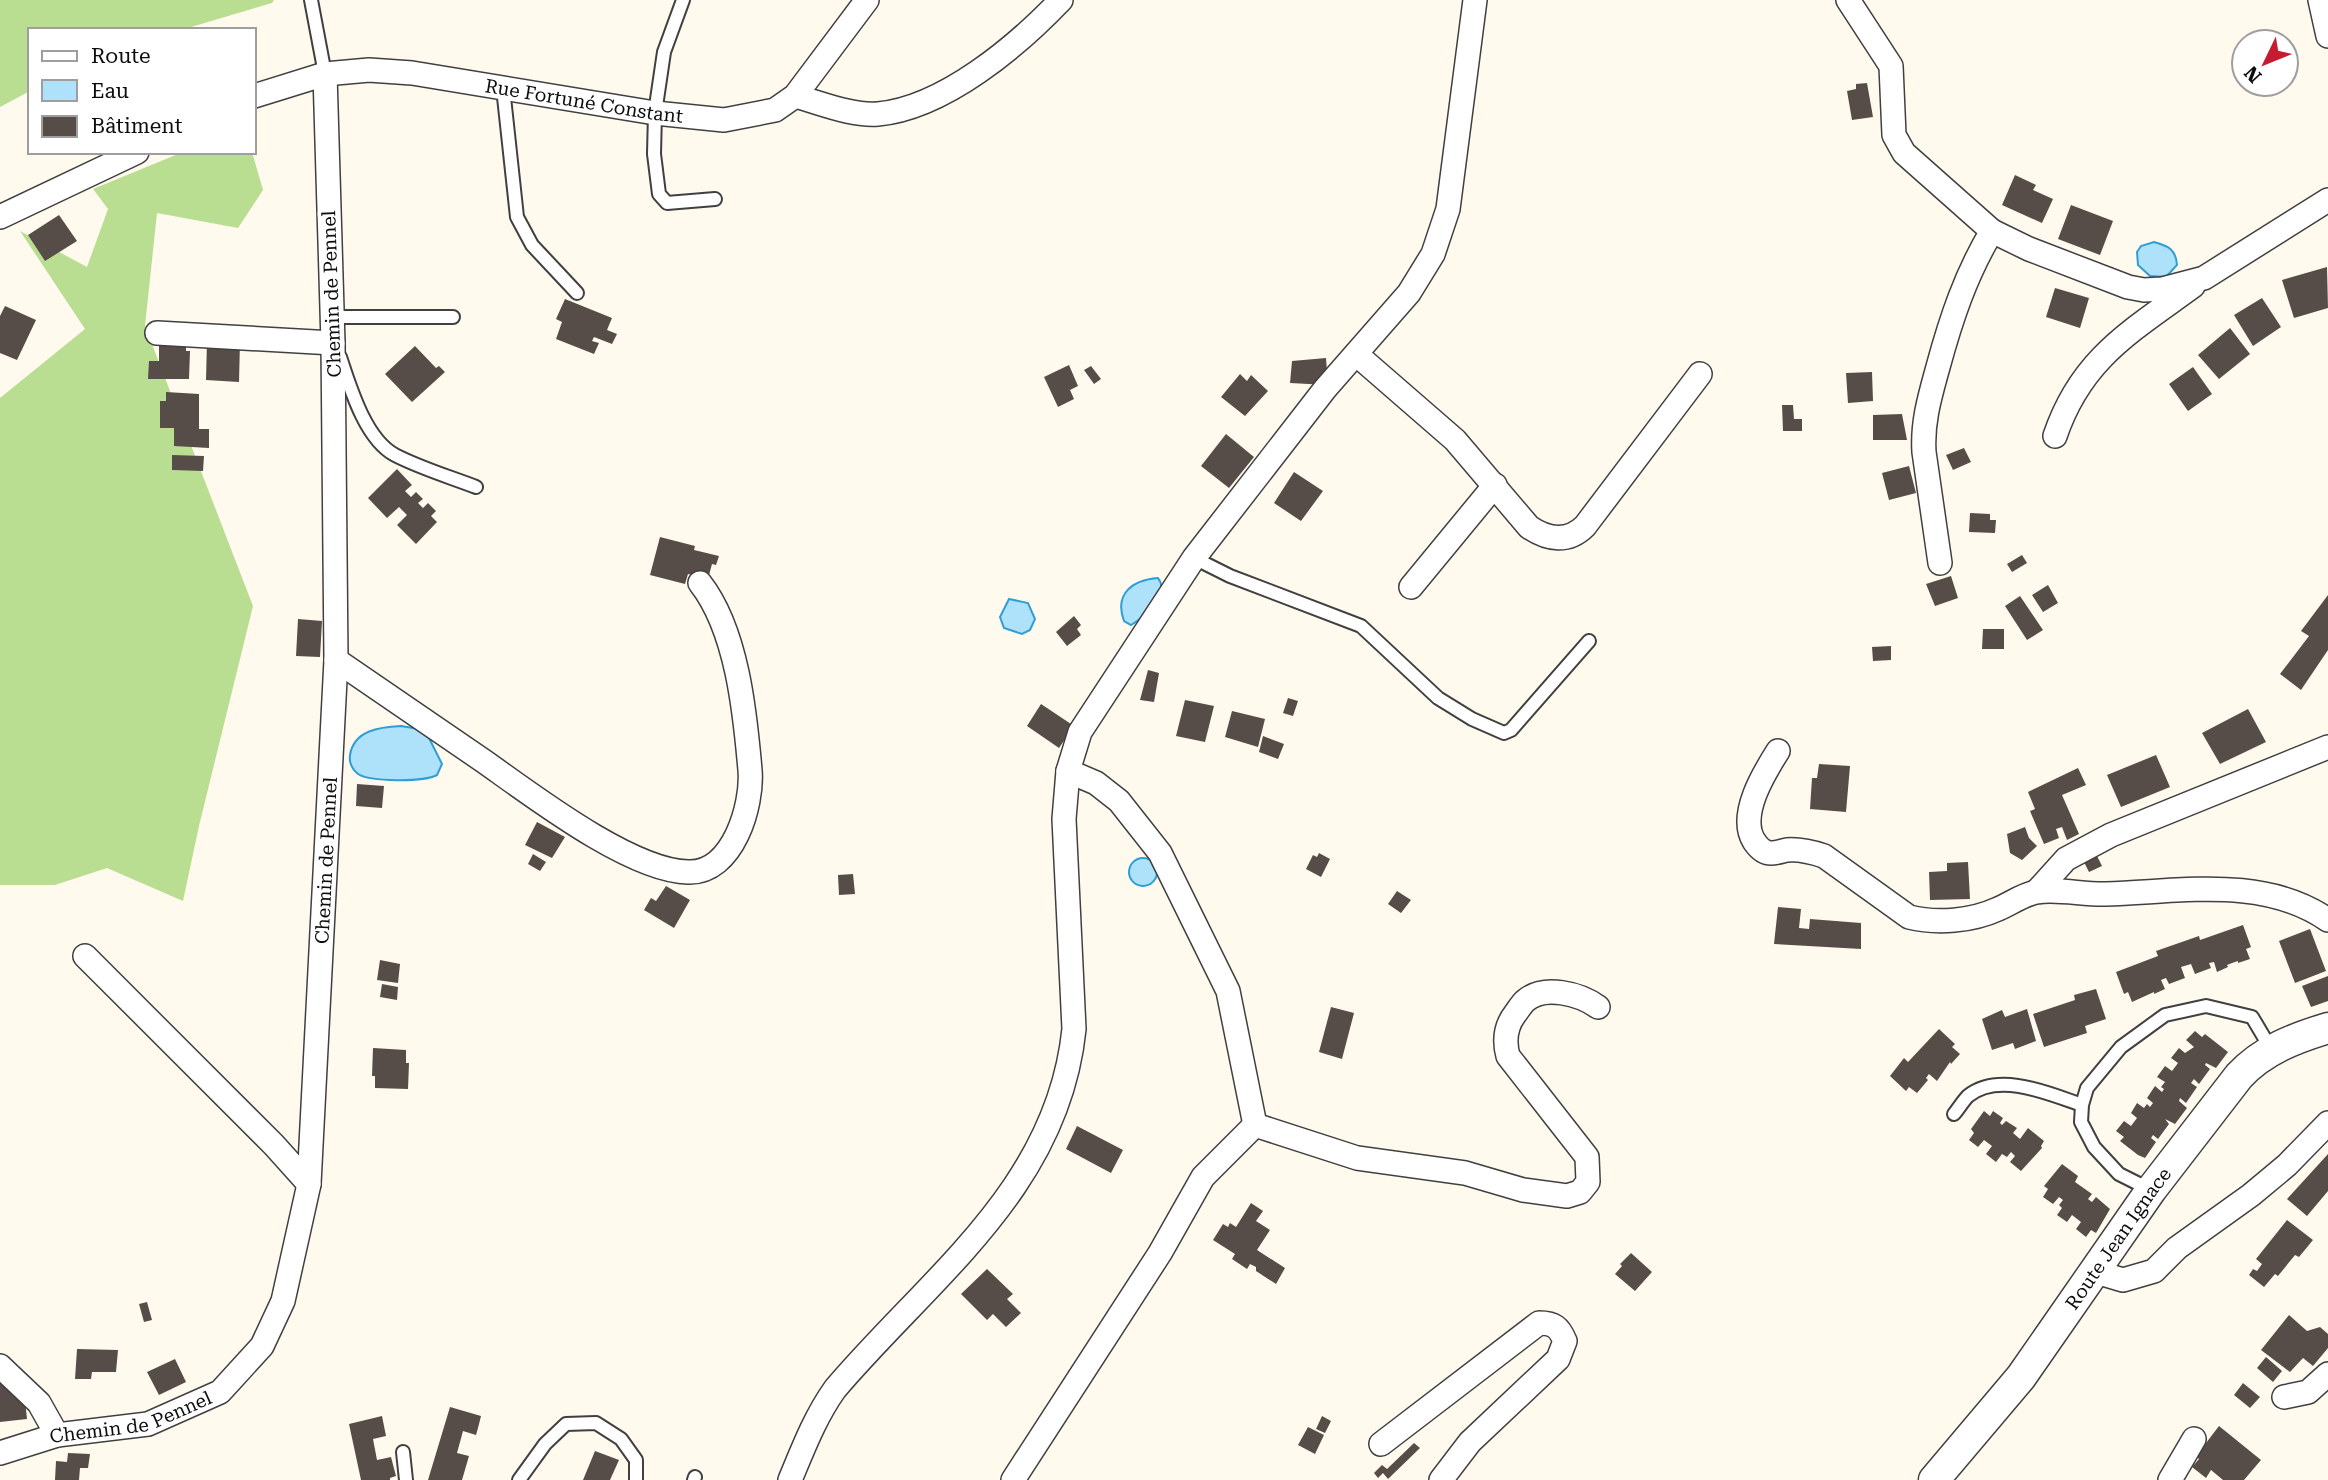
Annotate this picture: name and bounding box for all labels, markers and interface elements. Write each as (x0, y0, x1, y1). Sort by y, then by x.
legend (28, 28, 256, 154)
north arrow (2230, 28, 2300, 98)
text: Route (91, 44, 150, 68)
text: N (2239, 61, 2266, 87)
street label: Rue Fortuné Constant (483, 74, 684, 128)
text: Eau (91, 79, 129, 103)
text: Bâtiment (91, 114, 183, 138)
street label: Chemin de Pennel (317, 210, 346, 378)
street label: Chemin de Pennel (310, 776, 342, 945)
street label: Route Jean Ignace (2061, 1163, 2176, 1314)
street label: Chemin de Pennel (47, 1386, 215, 1449)

